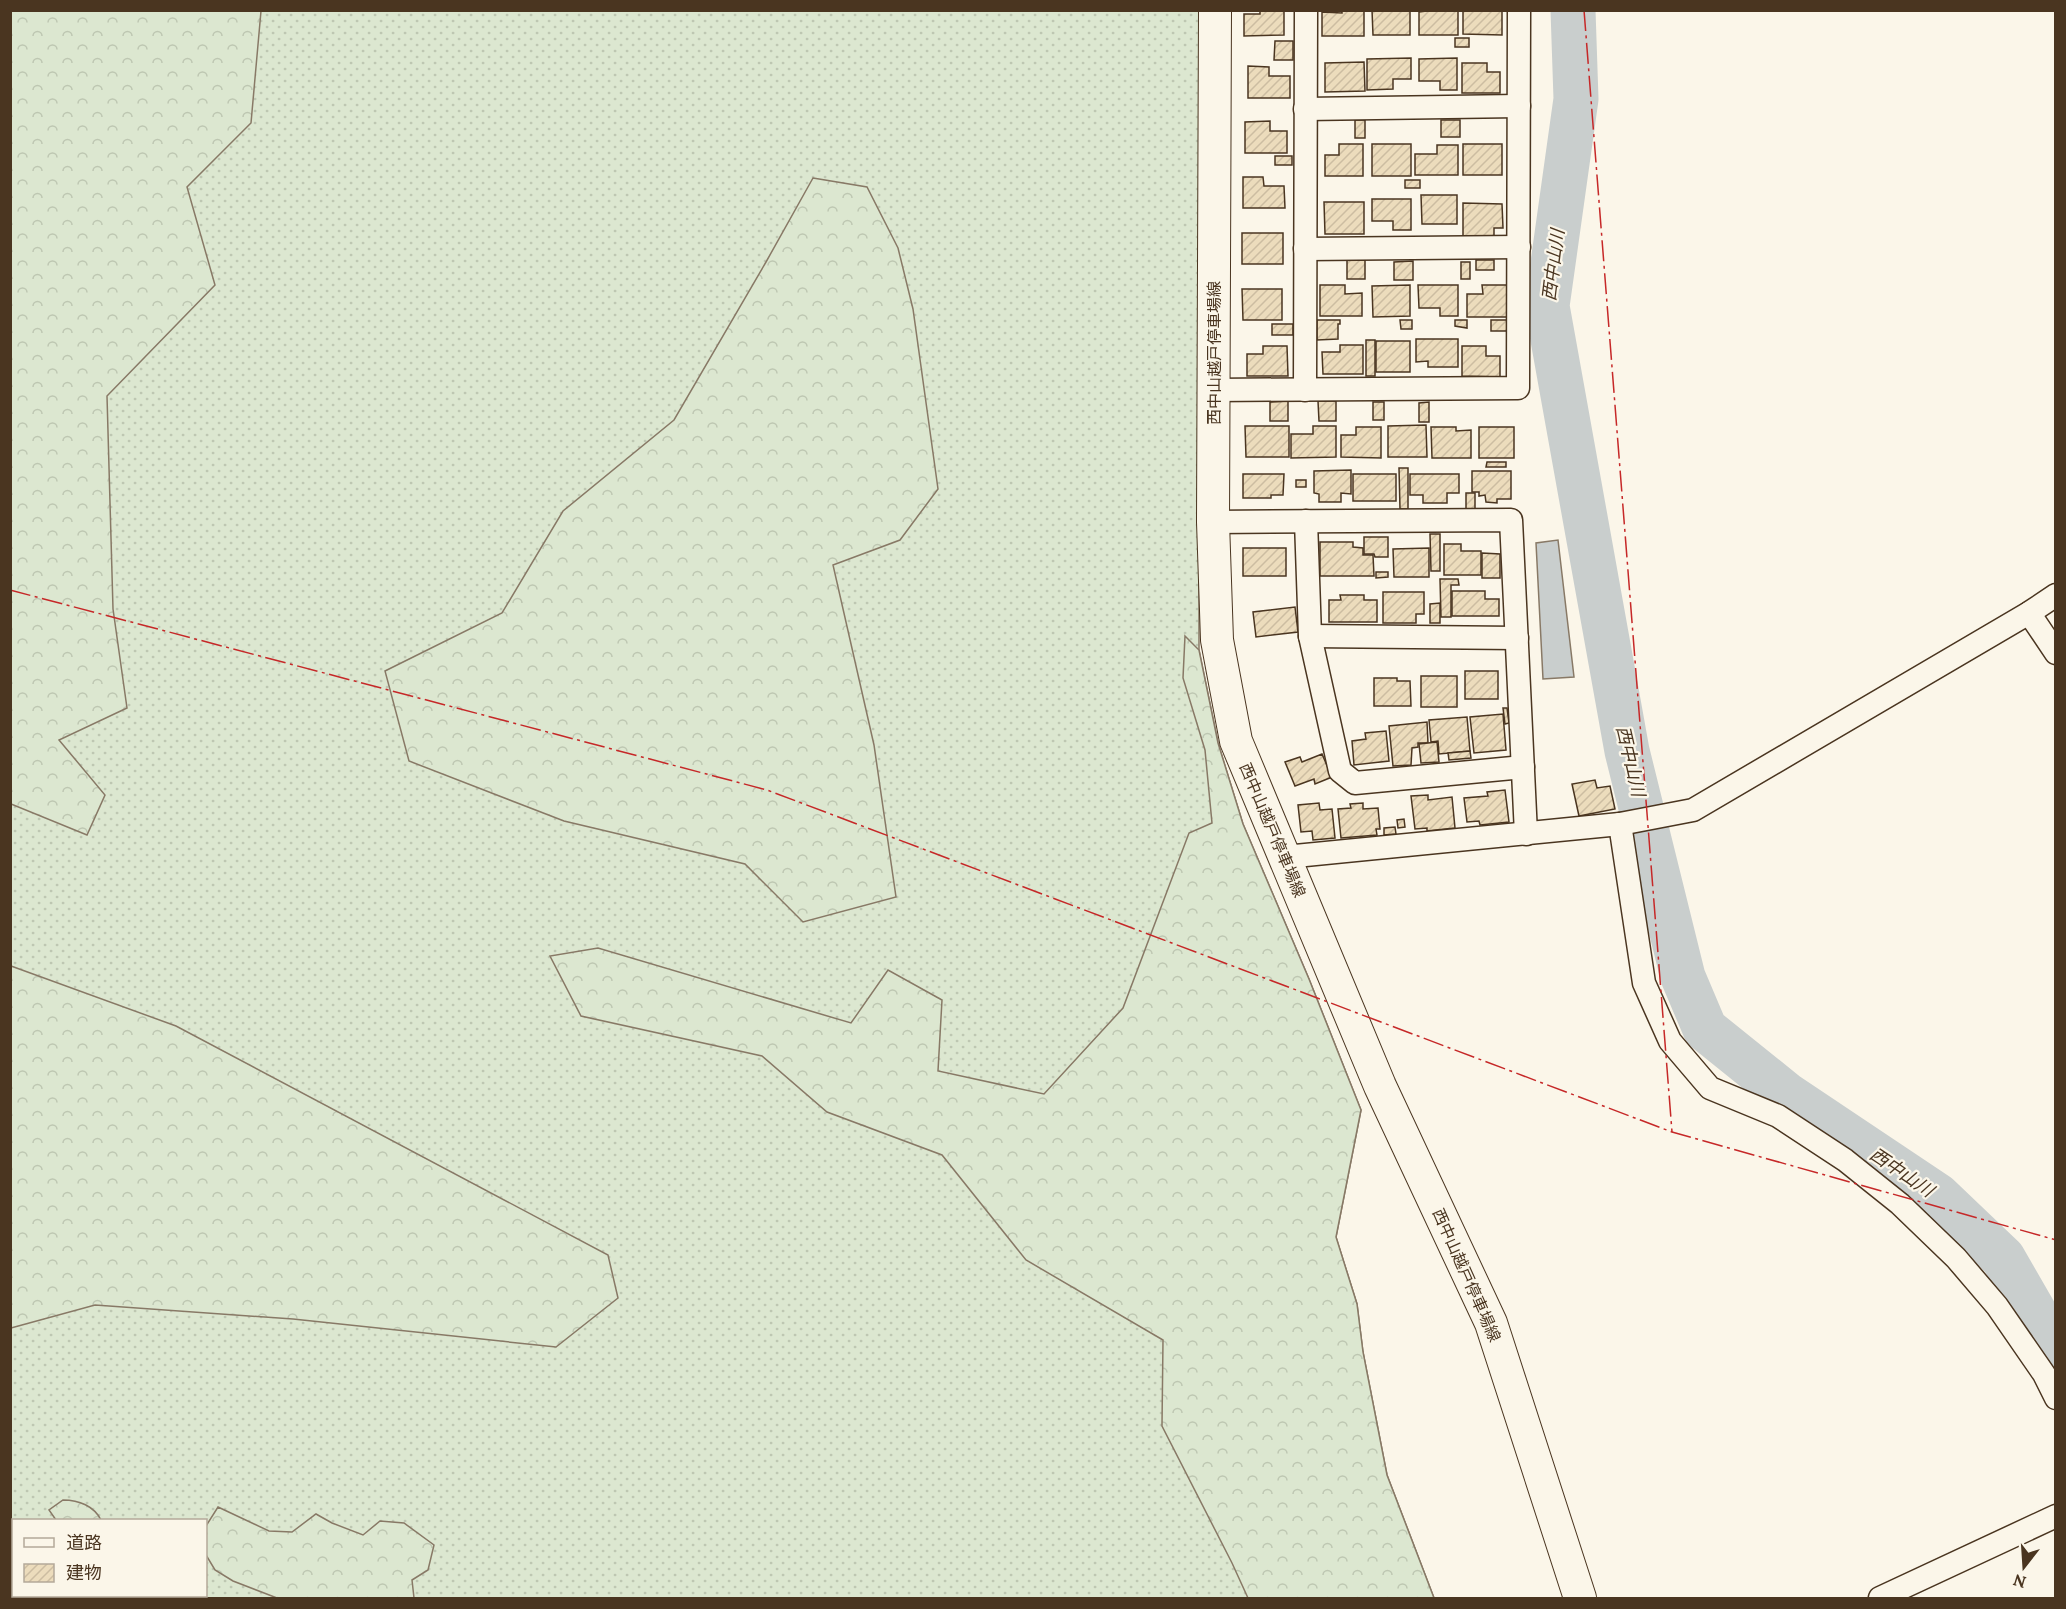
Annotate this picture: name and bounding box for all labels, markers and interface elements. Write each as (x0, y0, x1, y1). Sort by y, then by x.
water label: 西中山川 (1537, 226, 1569, 302)
street label: 西中山越戸停車場線 (1204, 281, 1224, 425)
water label: 西中山川 (1612, 723, 1651, 801)
street label: 西中山越戸停車場線 (1236, 760, 1310, 900)
water label: 西中山川 (1866, 1142, 1940, 1203)
street label: 西中山越戸停車場線 (1429, 1205, 1505, 1345)
legend (12, 1519, 207, 1597)
text: 道路 (66, 1531, 102, 1554)
north arrow (1994, 1537, 2054, 1597)
text: 建物 (66, 1561, 102, 1584)
text: N (2011, 1570, 2028, 1593)

